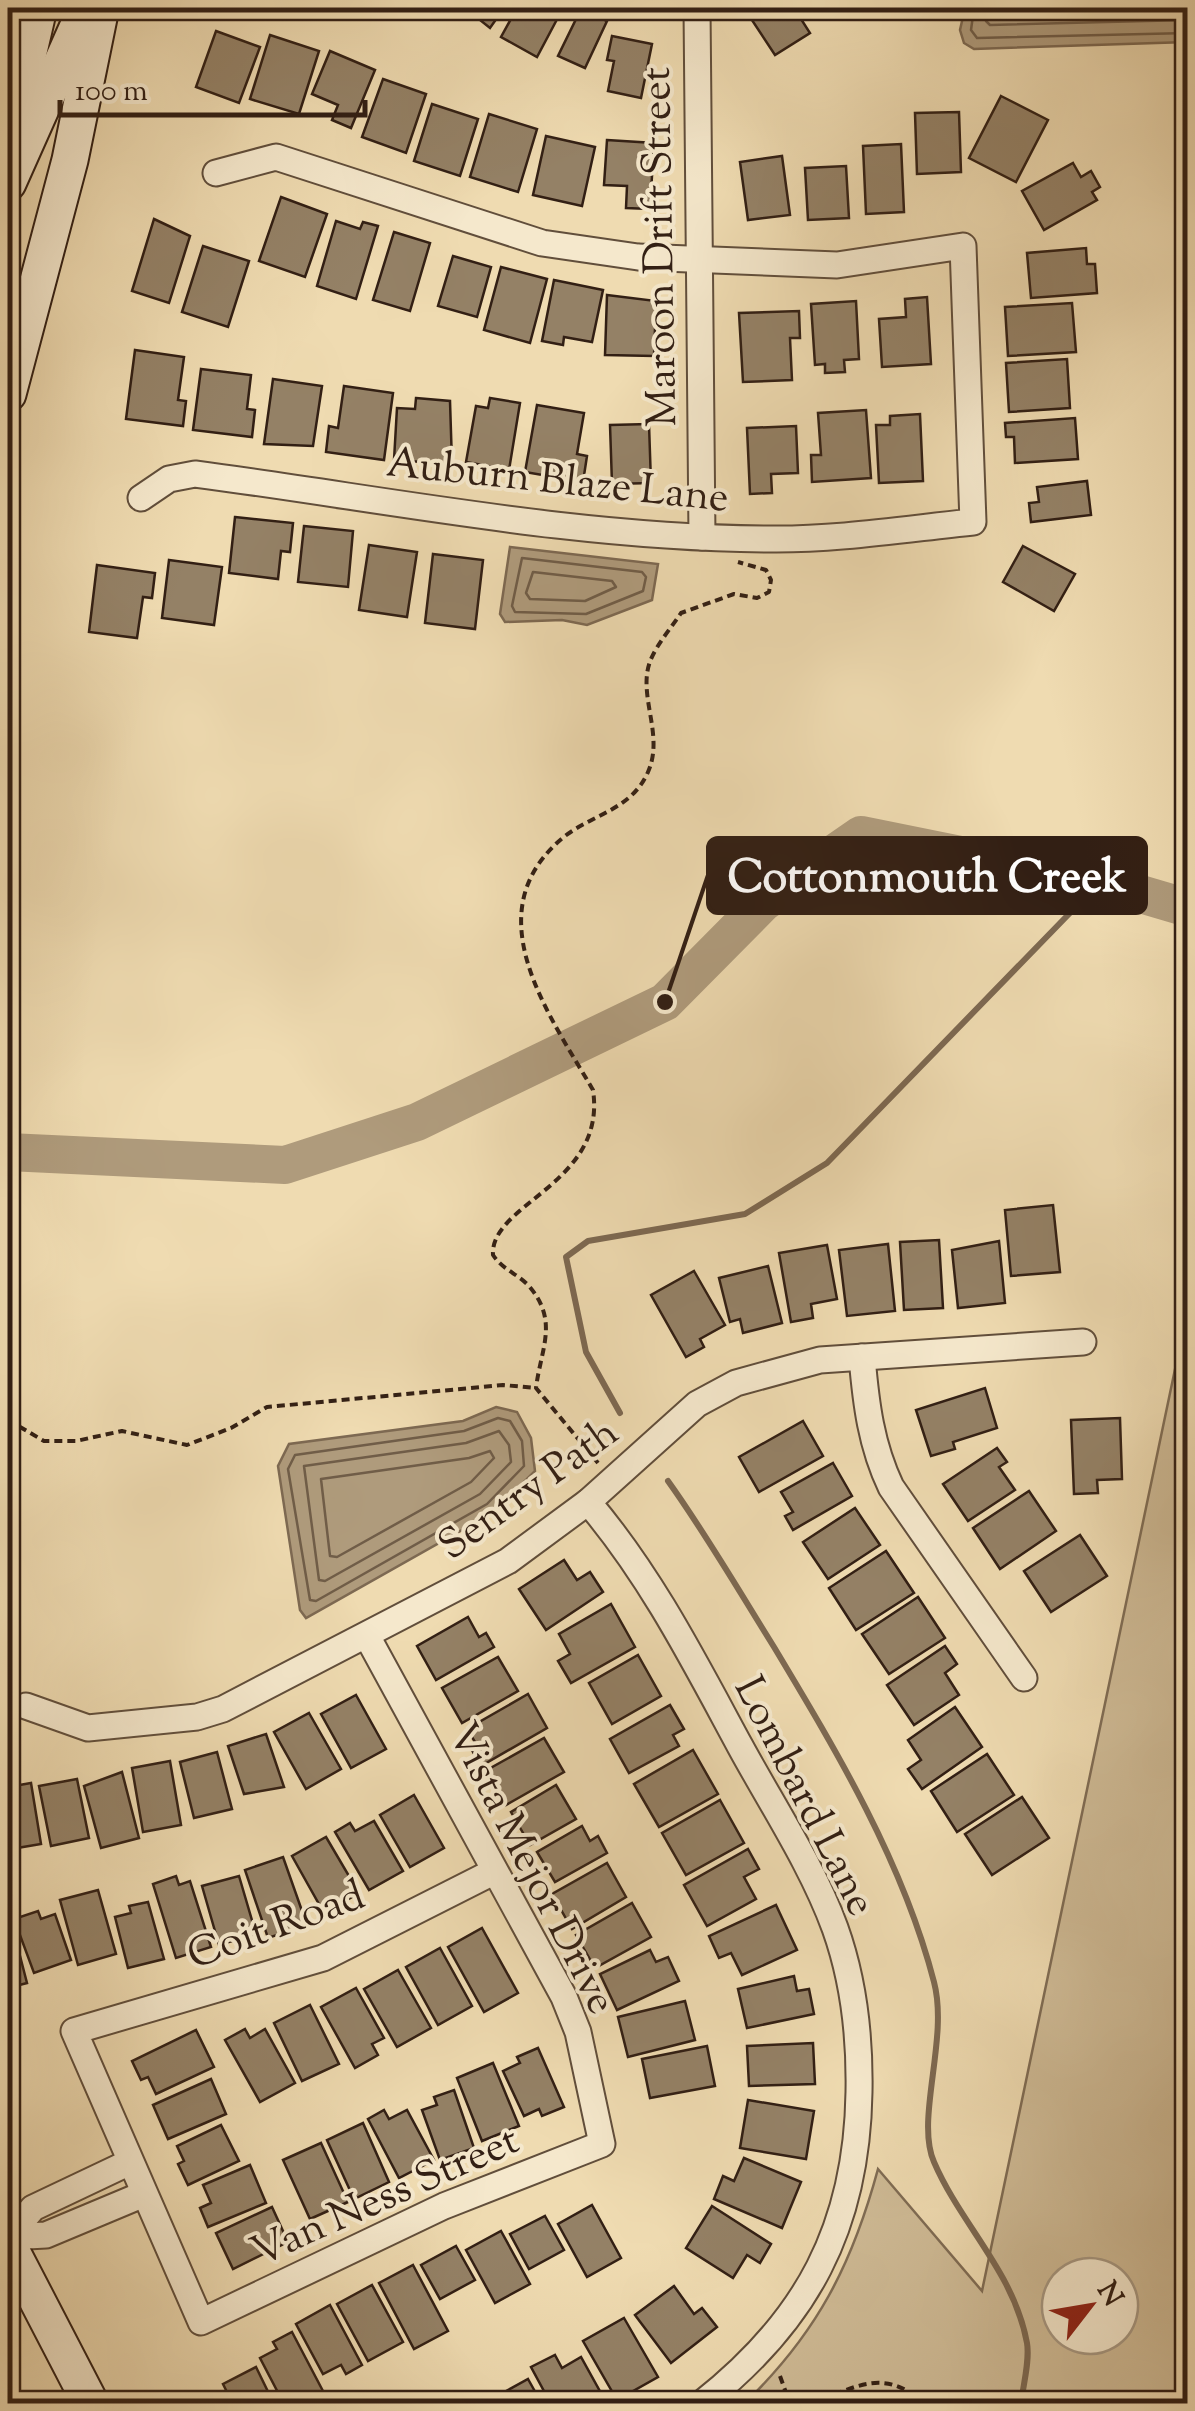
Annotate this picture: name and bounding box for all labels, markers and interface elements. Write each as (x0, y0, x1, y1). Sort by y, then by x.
scale bar (60, 55, 365, 117)
street label: Maroon Drift Street (629, 66, 695, 427)
text: 100 m (75, 71, 148, 114)
street label: Auburn Blaze Lane (384, 435, 731, 531)
callout: Cottonmouth Creek (708, 838, 1146, 913)
text: Cottonmouth Creek (728, 848, 1127, 913)
street label: Sentry Path (427, 1405, 633, 1577)
street label: Lombard Lane (716, 1667, 889, 1927)
street label: Vista Mejor Drive (430, 1713, 629, 2026)
street label: Coit Road (179, 1868, 374, 1988)
street label: Van Ness Street (243, 2113, 530, 2284)
north arrow (1040, 2256, 1140, 2356)
text: N (1086, 2275, 1132, 2315)

